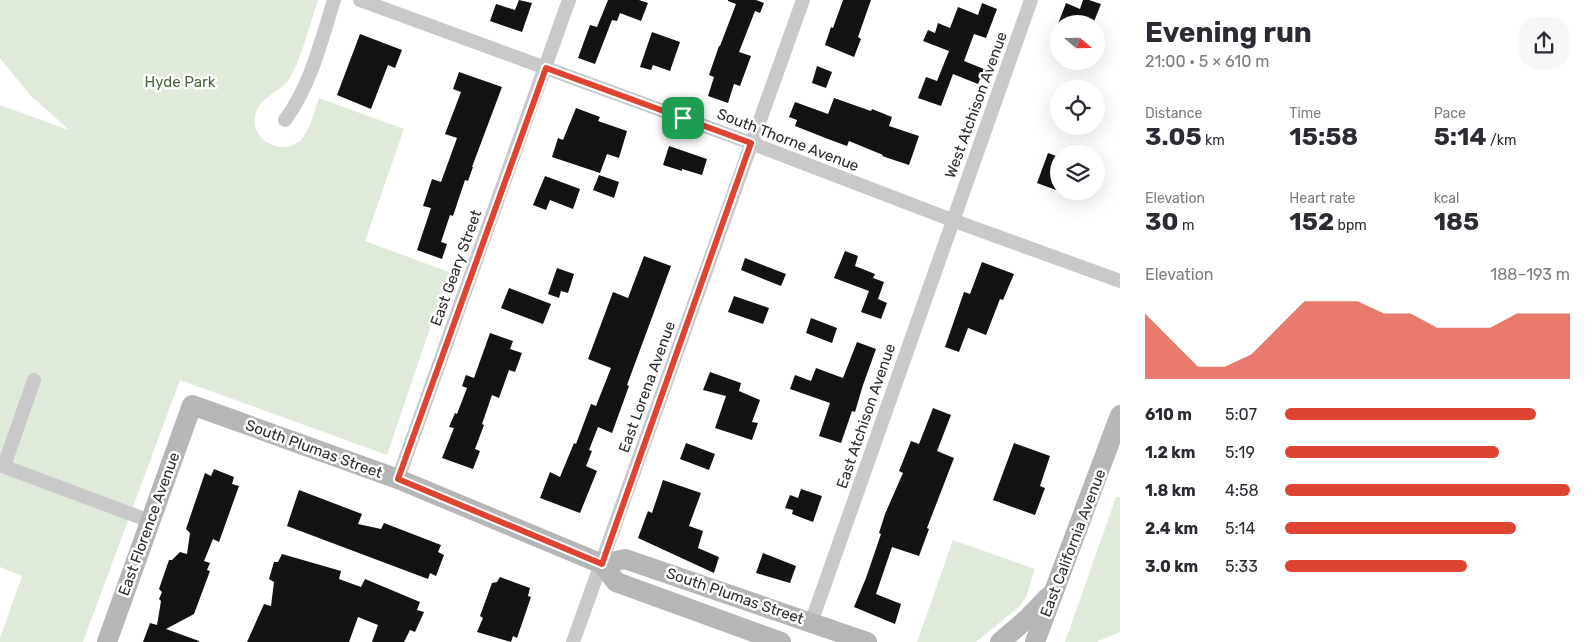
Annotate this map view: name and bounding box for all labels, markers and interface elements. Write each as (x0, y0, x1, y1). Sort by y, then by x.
north arrow (1050, 15, 1105, 70)
map controls (1050, 15, 1105, 200)
text: Evening run (1145, 16, 1312, 49)
button: share (1518, 17, 1570, 69)
street label: West Atchison Avenue (941, 29, 1011, 181)
text: 21:00 · 5 × 610 m (1145, 52, 1269, 71)
park label: Hyde Park (145, 73, 216, 91)
button: locate (1050, 80, 1105, 135)
pin (662, 97, 704, 139)
icon: arrive (669, 104, 697, 132)
street label: South Thorne Avenue (715, 105, 861, 175)
text: Distance (1145, 105, 1202, 122)
text: Time (1289, 105, 1321, 122)
text: Pace (1434, 105, 1466, 122)
text: 3.05 (1145, 122, 1202, 151)
text: 15:58 (1289, 122, 1358, 151)
text: 5:14 (1434, 122, 1487, 151)
text: km (1202, 132, 1225, 149)
text: /km (1487, 132, 1516, 149)
button: layers (1050, 145, 1105, 200)
text: Elevation (1145, 190, 1205, 207)
text: Heart rate (1289, 190, 1355, 207)
text: kcal (1434, 190, 1459, 207)
street label: East Geary Street (427, 207, 485, 328)
text: 30 (1145, 207, 1178, 236)
text: 152 (1289, 207, 1334, 236)
text: 185 (1434, 207, 1479, 236)
text: m (1178, 217, 1194, 234)
text: bpm (1334, 217, 1367, 234)
text: Elevation (1145, 265, 1214, 284)
text: 188–193 m (1490, 265, 1570, 284)
street label: East Lorena Avenue (615, 319, 679, 455)
street label: East Atchison Avenue (833, 341, 899, 491)
text: 610 m (1145, 405, 1192, 424)
text: 5:07 (1225, 405, 1257, 424)
street label: South Plumas Street (243, 416, 385, 482)
text: 1.2 km (1145, 443, 1195, 462)
text: 5:19 (1225, 443, 1255, 462)
street label: East Florence Avenue (115, 450, 183, 598)
street label: East California Avenue (1036, 467, 1110, 619)
text: 1.8 km (1145, 481, 1196, 500)
text: 4:58 (1225, 481, 1259, 500)
text: 2.4 km (1145, 519, 1198, 538)
text: 5:14 (1225, 519, 1255, 538)
text: 3.0 km (1145, 557, 1198, 576)
text: 5:33 (1225, 557, 1258, 576)
street label: South Plumas Street (664, 564, 806, 628)

